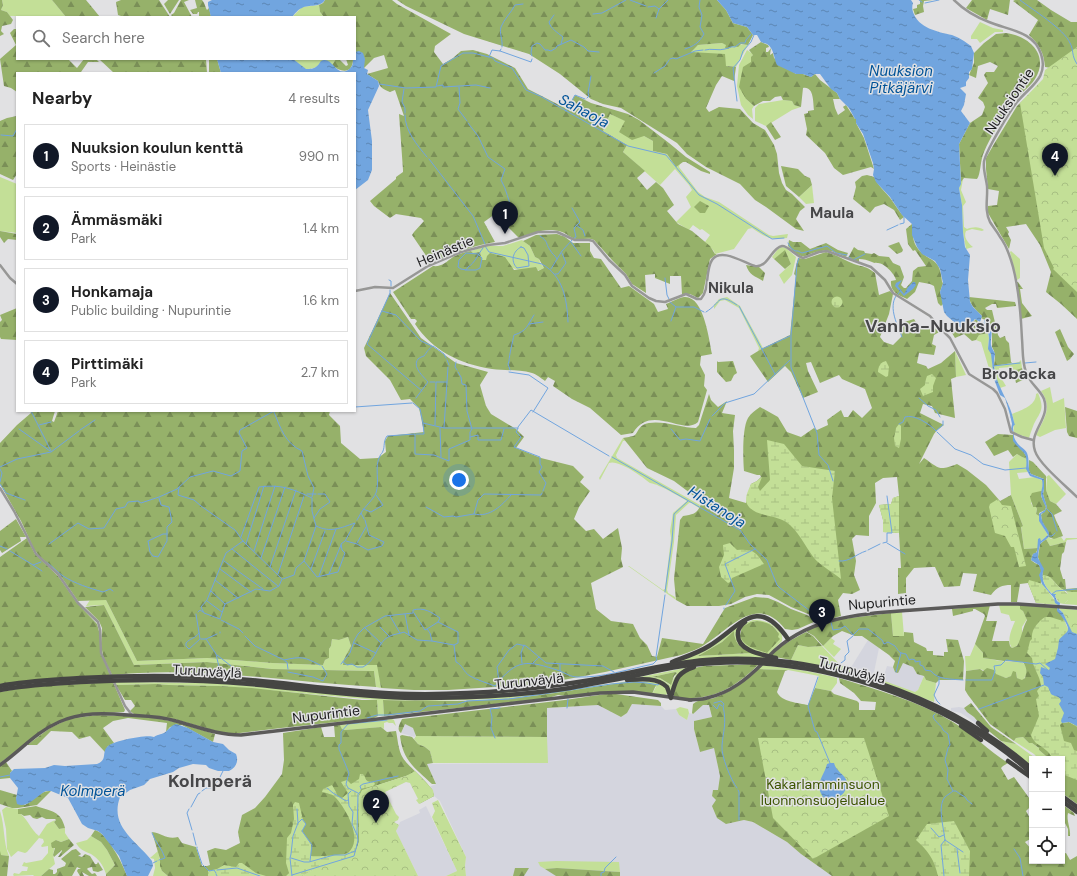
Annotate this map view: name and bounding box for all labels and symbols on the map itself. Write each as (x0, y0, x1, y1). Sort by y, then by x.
water label: Nuuksion Pitkäjärvi (869, 61, 933, 98)
street label: Nuuksiontie (980, 64, 1038, 137)
water label: Sahaoja (555, 89, 613, 133)
pin: 4 (1042, 143, 1068, 176)
pin: 1 (492, 201, 518, 234)
district label: Maula (810, 203, 854, 223)
street label: Heinästie (414, 231, 476, 271)
district label: Nikula (708, 278, 754, 298)
district label: Vanha-Nuuksio (865, 314, 1001, 338)
district label: Brobacka (982, 363, 1056, 384)
your location (449, 470, 469, 490)
water label: Histanoja (684, 481, 750, 533)
street label: Nupurintie (847, 590, 917, 614)
pin: 3 (809, 599, 835, 632)
street label: Turunväylä (816, 652, 888, 688)
street label: Turunväylä (172, 660, 242, 682)
street label: Turunväylä (494, 668, 564, 694)
street label: Nupurintie (291, 701, 361, 727)
district label: Kolmperä (168, 769, 252, 793)
park label: Kakarlamminsuon luonnonsuojelualue (761, 775, 885, 809)
water label: Kolmperä (60, 781, 126, 801)
pin: 2 (363, 790, 389, 823)

